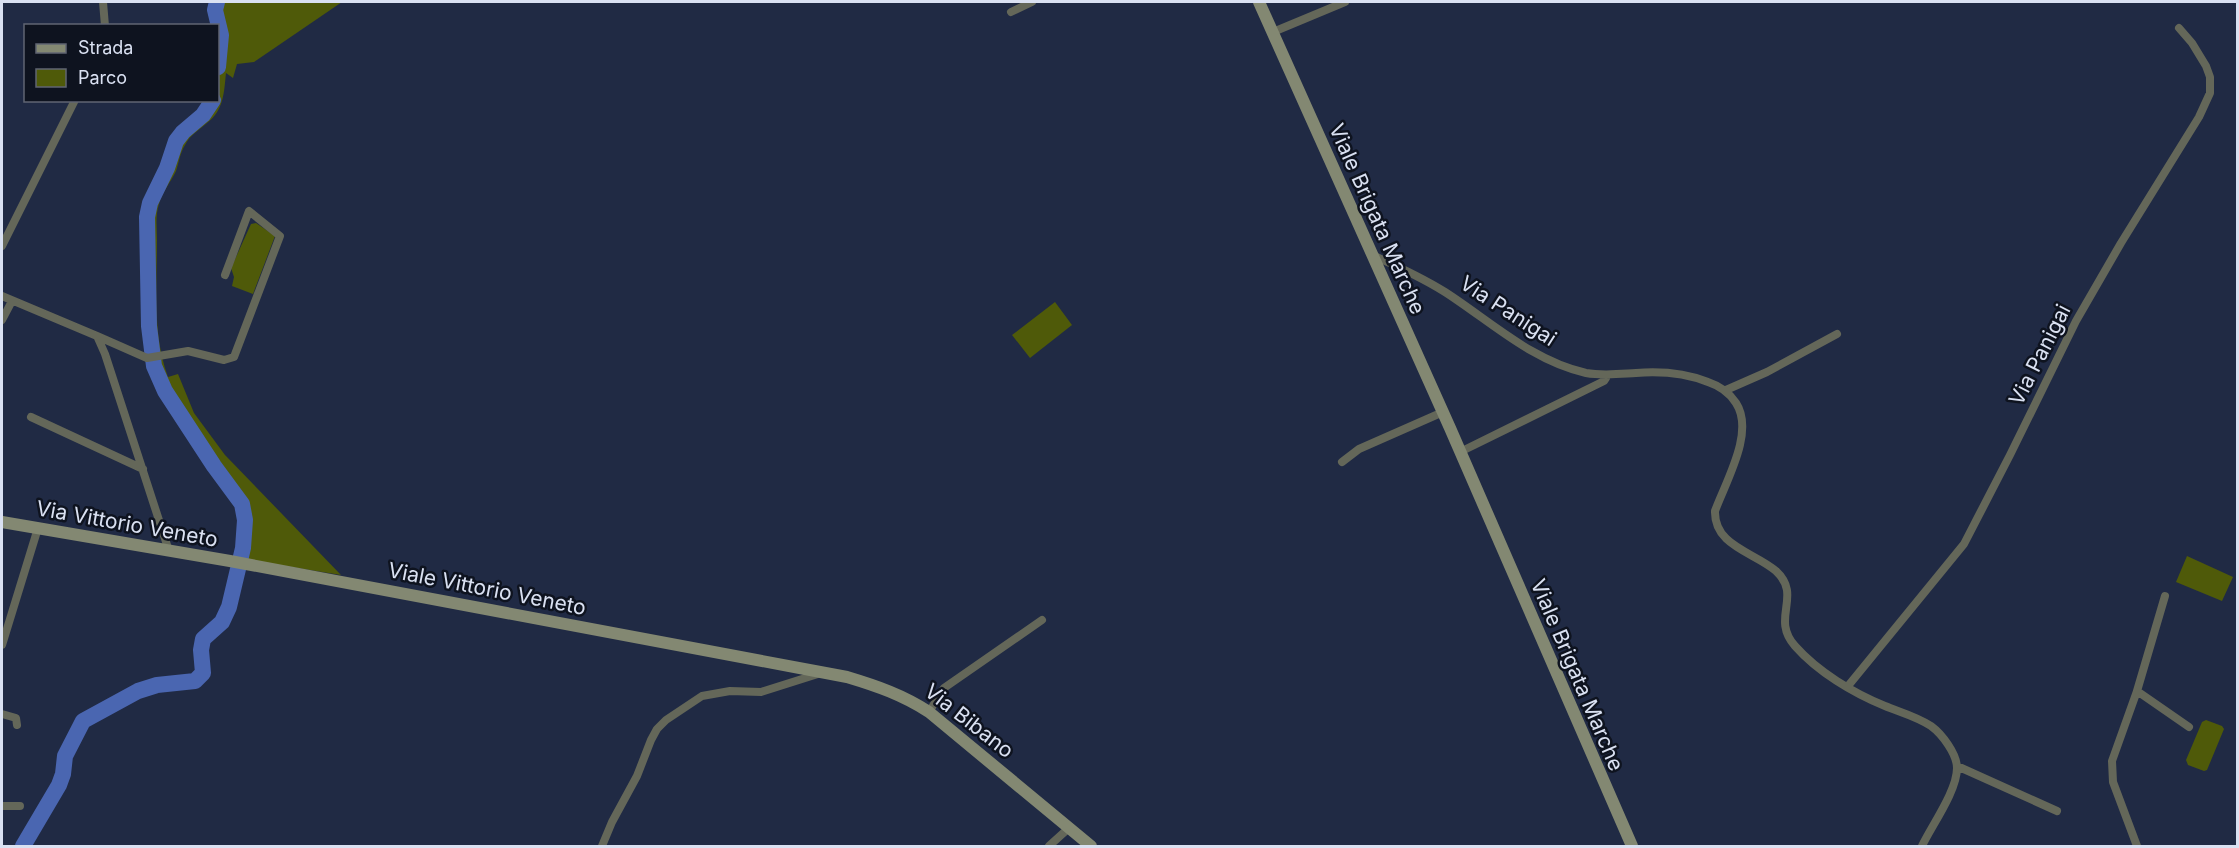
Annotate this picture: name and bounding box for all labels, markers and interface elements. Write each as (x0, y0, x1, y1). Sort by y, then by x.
legend (24, 24, 219, 102)
text: Strada (78, 37, 133, 58)
text: Parco (78, 67, 127, 88)
street label: Viale Brigata Marche (1324, 120, 1431, 318)
street label: Via Panigai (1455, 270, 1561, 351)
street label: Via Panigai (2004, 300, 2076, 409)
street label: Via Vittorio Veneto (34, 495, 220, 552)
street label: Viale Vittorio Veneto (386, 557, 588, 620)
street label: Viale Brigata Marche (1526, 575, 1629, 774)
street label: Via Bibano (920, 678, 1019, 763)

